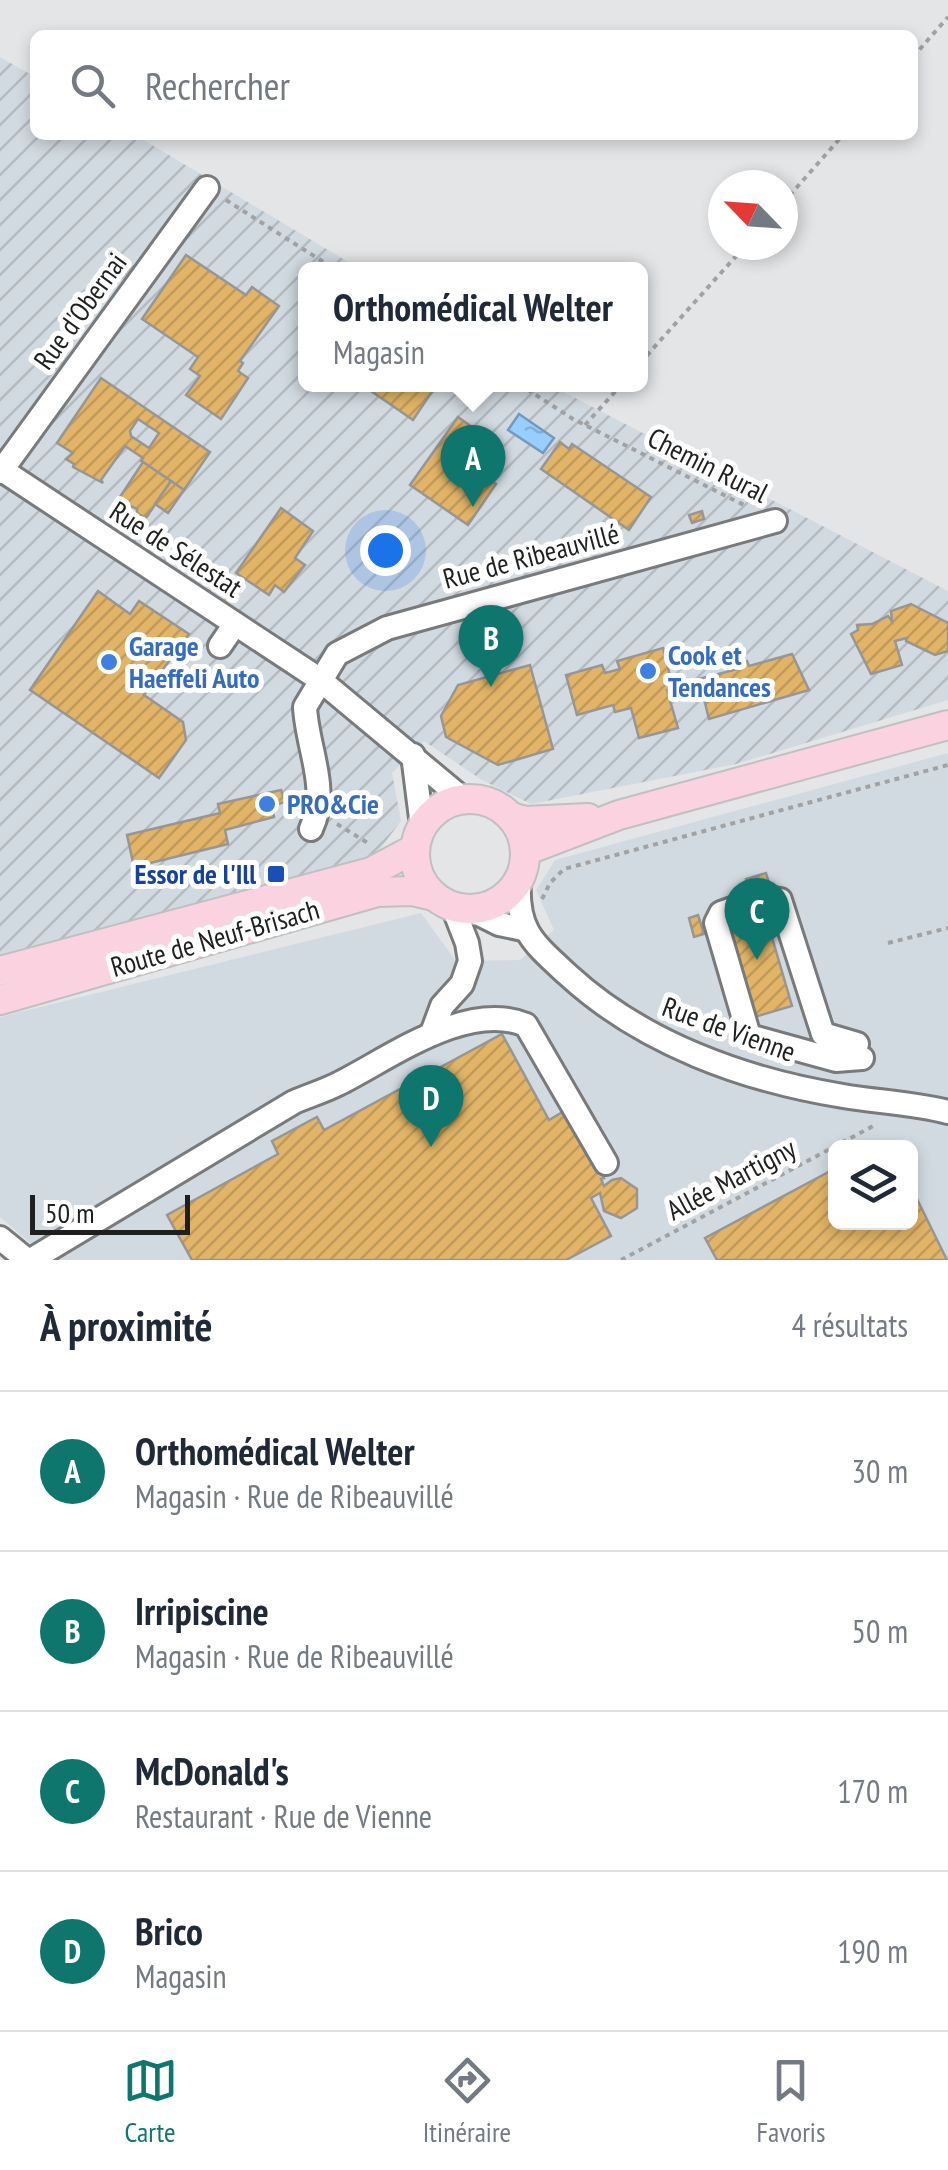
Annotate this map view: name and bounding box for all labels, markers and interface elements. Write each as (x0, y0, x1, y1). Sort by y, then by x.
search box (30, 30, 918, 140)
icon: search (65, 58, 120, 113)
text: Rechercher (145, 61, 290, 110)
north arrow (708, 170, 798, 260)
street label: Rue d'Obernai (25, 245, 134, 376)
popup (298, 262, 648, 392)
text: Orthomédical Welter (333, 282, 613, 331)
text: Magasin (333, 331, 425, 373)
street label: Chemin Rural (642, 419, 775, 511)
pin: A (440, 424, 506, 507)
street label: Rue de Sélestat (103, 492, 250, 605)
street label: Rue de Ribeauvillé (439, 514, 623, 597)
your location (360, 525, 411, 576)
pin: B (458, 604, 524, 687)
place label: Garage Haeffeli Auto (129, 627, 259, 696)
place label: Cook et Tendances (668, 636, 771, 705)
marker: Garage Haeffeli Auto (98, 651, 120, 673)
marker: Cook et Tendances (637, 660, 659, 682)
place label: PRO&Cie (287, 785, 379, 822)
marker: PRO&Cie (256, 793, 278, 815)
place label: Essor de l'Ill (135, 855, 256, 892)
marker: Essor de l'Ill (265, 863, 287, 885)
pin: C (724, 878, 790, 960)
street label: Route de Neuf-Brisach (106, 890, 323, 985)
street label: Rue de Vienne (658, 987, 801, 1070)
pin: D (398, 1064, 464, 1147)
street label: Allée Martigny (660, 1129, 802, 1228)
map controls (828, 1140, 918, 1230)
button: layers (828, 1140, 918, 1230)
scale bar (30, 1190, 190, 1234)
text: 50 m (45, 1194, 94, 1231)
text: À proximité (40, 1298, 212, 1353)
text: 4 résultats (791, 1304, 908, 1346)
text: Orthomédical Welter (135, 1426, 415, 1475)
text: A (64, 1450, 81, 1492)
text: 30 m (852, 1450, 908, 1492)
text: Magasin · Rue de Ribeauvillé (135, 1475, 454, 1517)
text: Irripiscine (135, 1586, 269, 1635)
text: B (65, 1610, 80, 1652)
text: 50 m (852, 1610, 908, 1652)
text: Magasin · Rue de Ribeauvillé (135, 1635, 454, 1677)
text: McDonald's (135, 1746, 289, 1795)
text: C (65, 1770, 80, 1812)
text: 170 m (837, 1770, 908, 1812)
text: Restaurant · Rue de Vienne (135, 1795, 432, 1837)
text: Brico (135, 1906, 203, 1955)
text: D (64, 1930, 81, 1972)
text: 190 m (837, 1930, 908, 1972)
text: Magasin (135, 1955, 227, 1997)
tab: Carte (123, 2053, 178, 2150)
tab: Itinéraire (423, 2053, 511, 2150)
tab: Favoris (756, 2053, 825, 2150)

